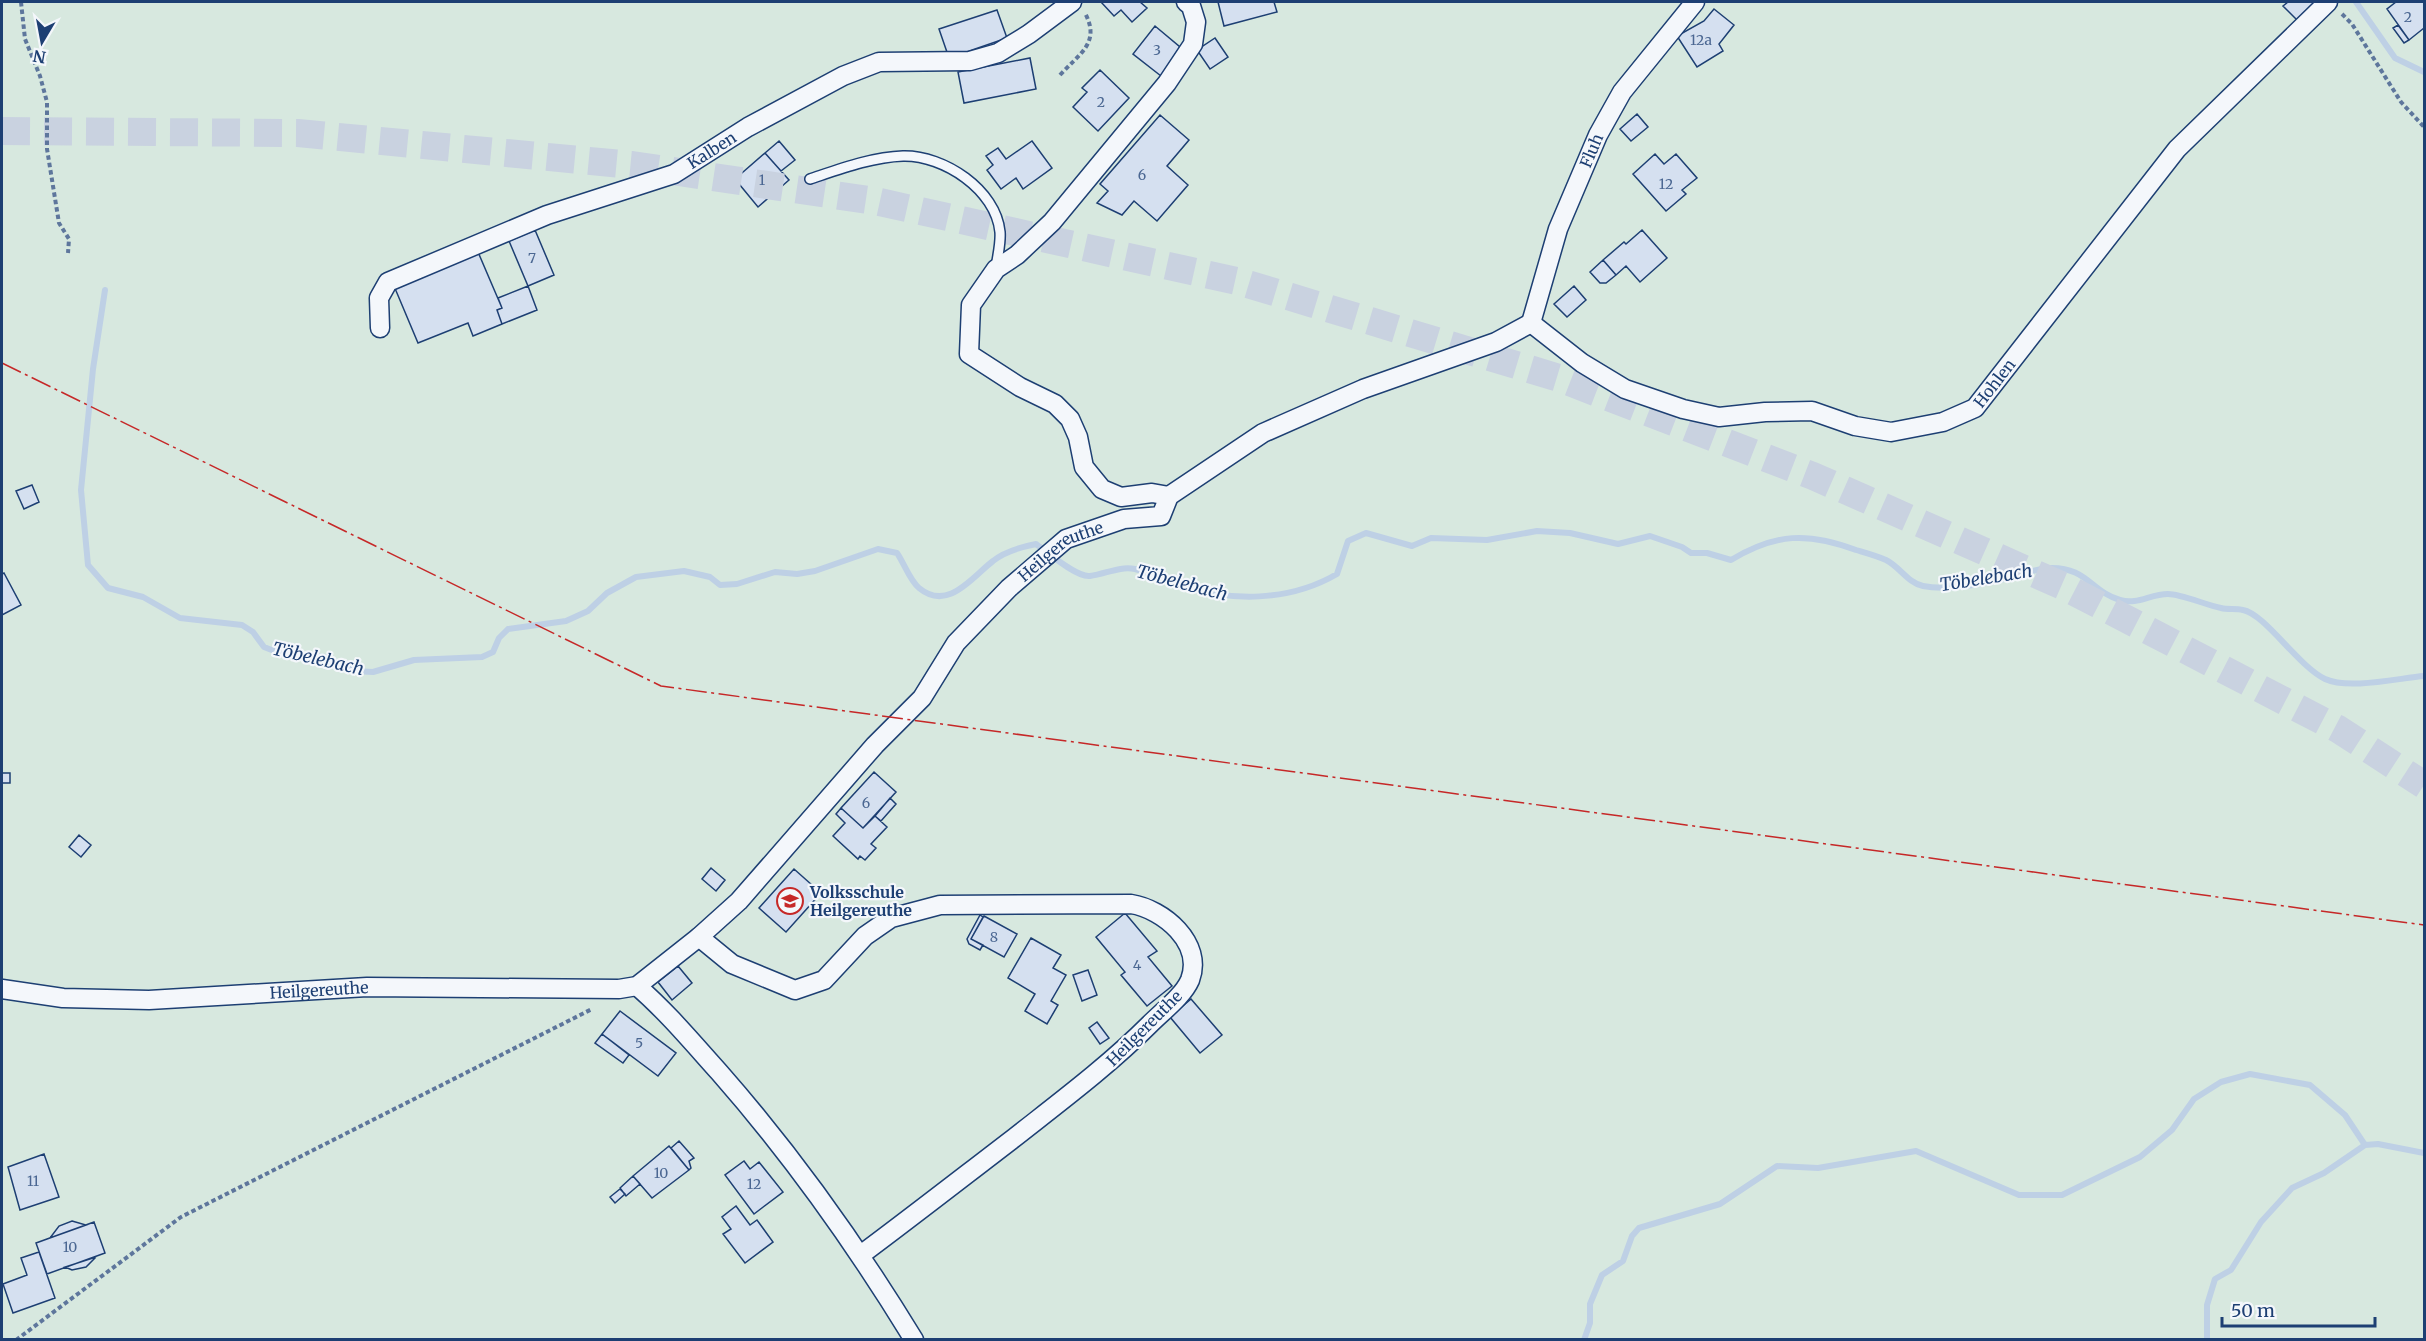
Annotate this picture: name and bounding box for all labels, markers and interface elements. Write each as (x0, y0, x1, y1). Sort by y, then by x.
house number: 2 (2404, 8, 2412, 26)
north arrow (12, 12, 72, 72)
house number: 12a (1690, 31, 1713, 49)
house number: 3 (1153, 41, 1161, 59)
text: N (31, 46, 47, 68)
house number: 2 (1097, 93, 1105, 111)
street label: Kalben (684, 127, 740, 173)
street label: Fluh (1575, 130, 1608, 171)
house number: 6 (1138, 166, 1146, 184)
house number: 1 (759, 171, 765, 189)
house number: 12 (1659, 175, 1673, 193)
house number: 7 (528, 249, 536, 267)
street label: Hohlen (1969, 355, 2020, 411)
street label: Heilgereuthe (1014, 517, 1106, 586)
water label: Töbelebach (1134, 559, 1230, 606)
water label: Töbelebach (1938, 559, 2034, 596)
water label: Töbelebach (270, 637, 366, 680)
house number: 6 (862, 794, 870, 812)
place label: Volksschule Heilgereuthe (809, 882, 912, 920)
school or university icon: Volksschule Heilgereuthe (775, 886, 805, 916)
house number: 8 (990, 928, 998, 946)
house number: 4 (1133, 956, 1142, 974)
street label: Heilgereuthe (269, 977, 369, 1003)
street label: Heilgereuthe (1102, 986, 1186, 1070)
house number: 5 (635, 1034, 643, 1052)
house number: 10 (654, 1164, 668, 1182)
house number: 11 (27, 1172, 39, 1190)
house number: 12 (747, 1175, 761, 1193)
house number: 10 (63, 1238, 77, 1256)
scale bar (2222, 1290, 2375, 1328)
text: 50 m (2231, 1299, 2275, 1322)

